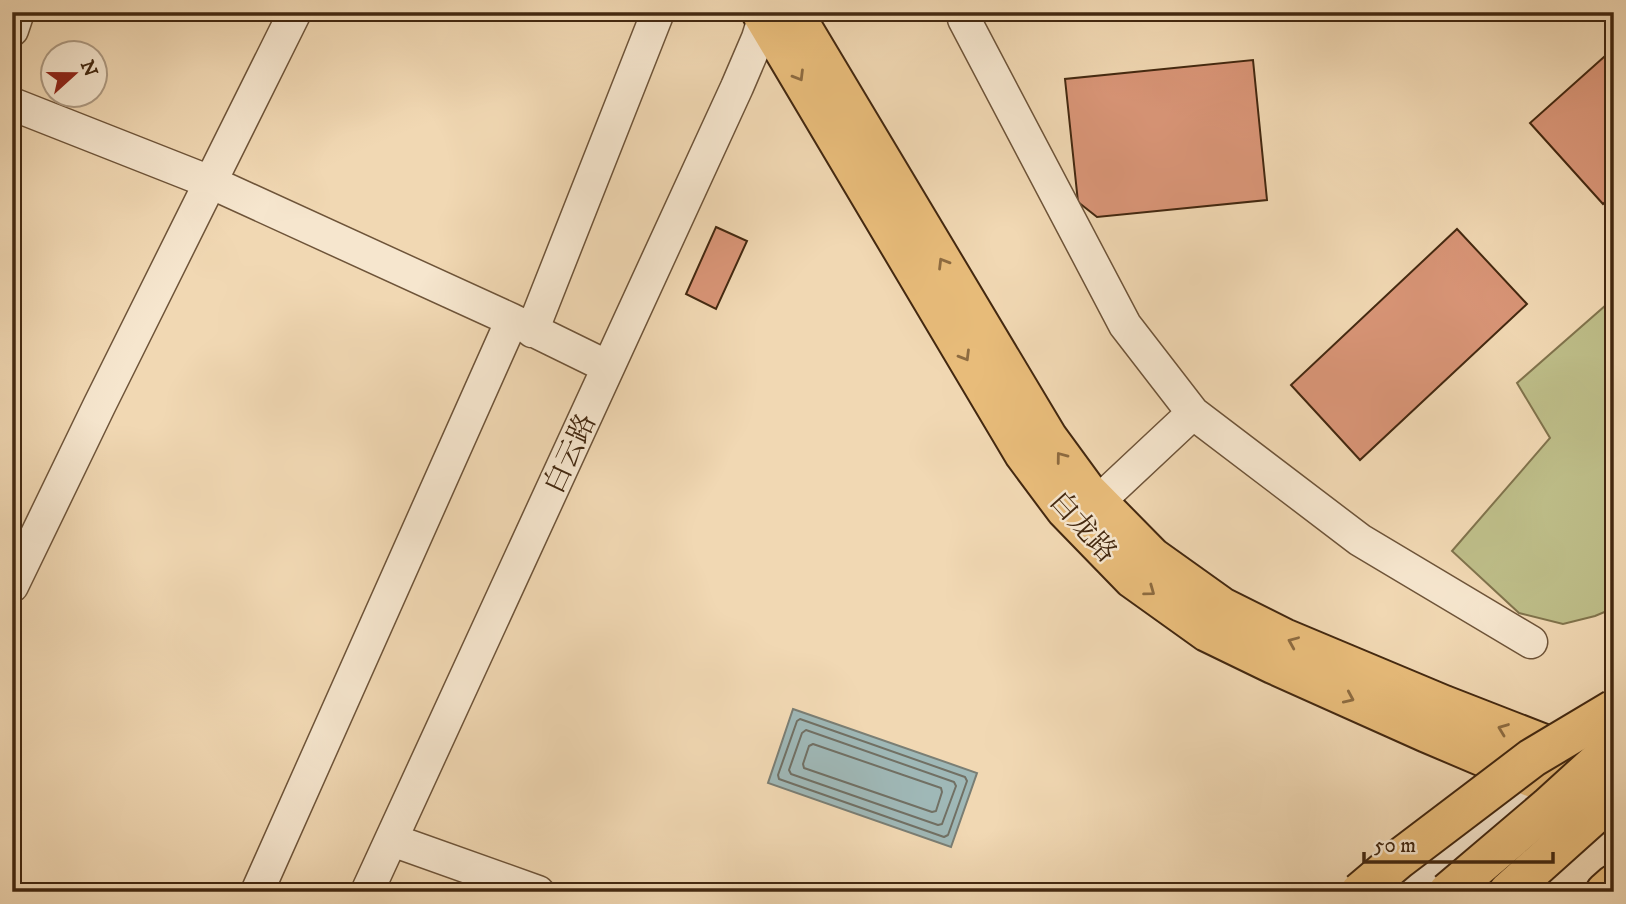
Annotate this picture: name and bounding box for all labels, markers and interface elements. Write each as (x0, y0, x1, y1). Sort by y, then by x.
north arrow (38, 38, 108, 108)
text: N (75, 57, 102, 80)
one-way arrow (791, 69, 804, 82)
one-way arrow (938, 257, 951, 270)
one-way arrow (957, 348, 970, 361)
street label: 白云路 (537, 408, 604, 499)
one-way arrow (1057, 452, 1070, 465)
street label: 白龙路 (1042, 484, 1124, 570)
one-way arrow (1142, 582, 1155, 595)
one-way arrow (1288, 636, 1301, 650)
one-way arrow (1342, 690, 1355, 704)
one-way arrow (1498, 723, 1510, 737)
scale bar (1364, 820, 1552, 864)
text: 50 m (1374, 833, 1416, 859)

